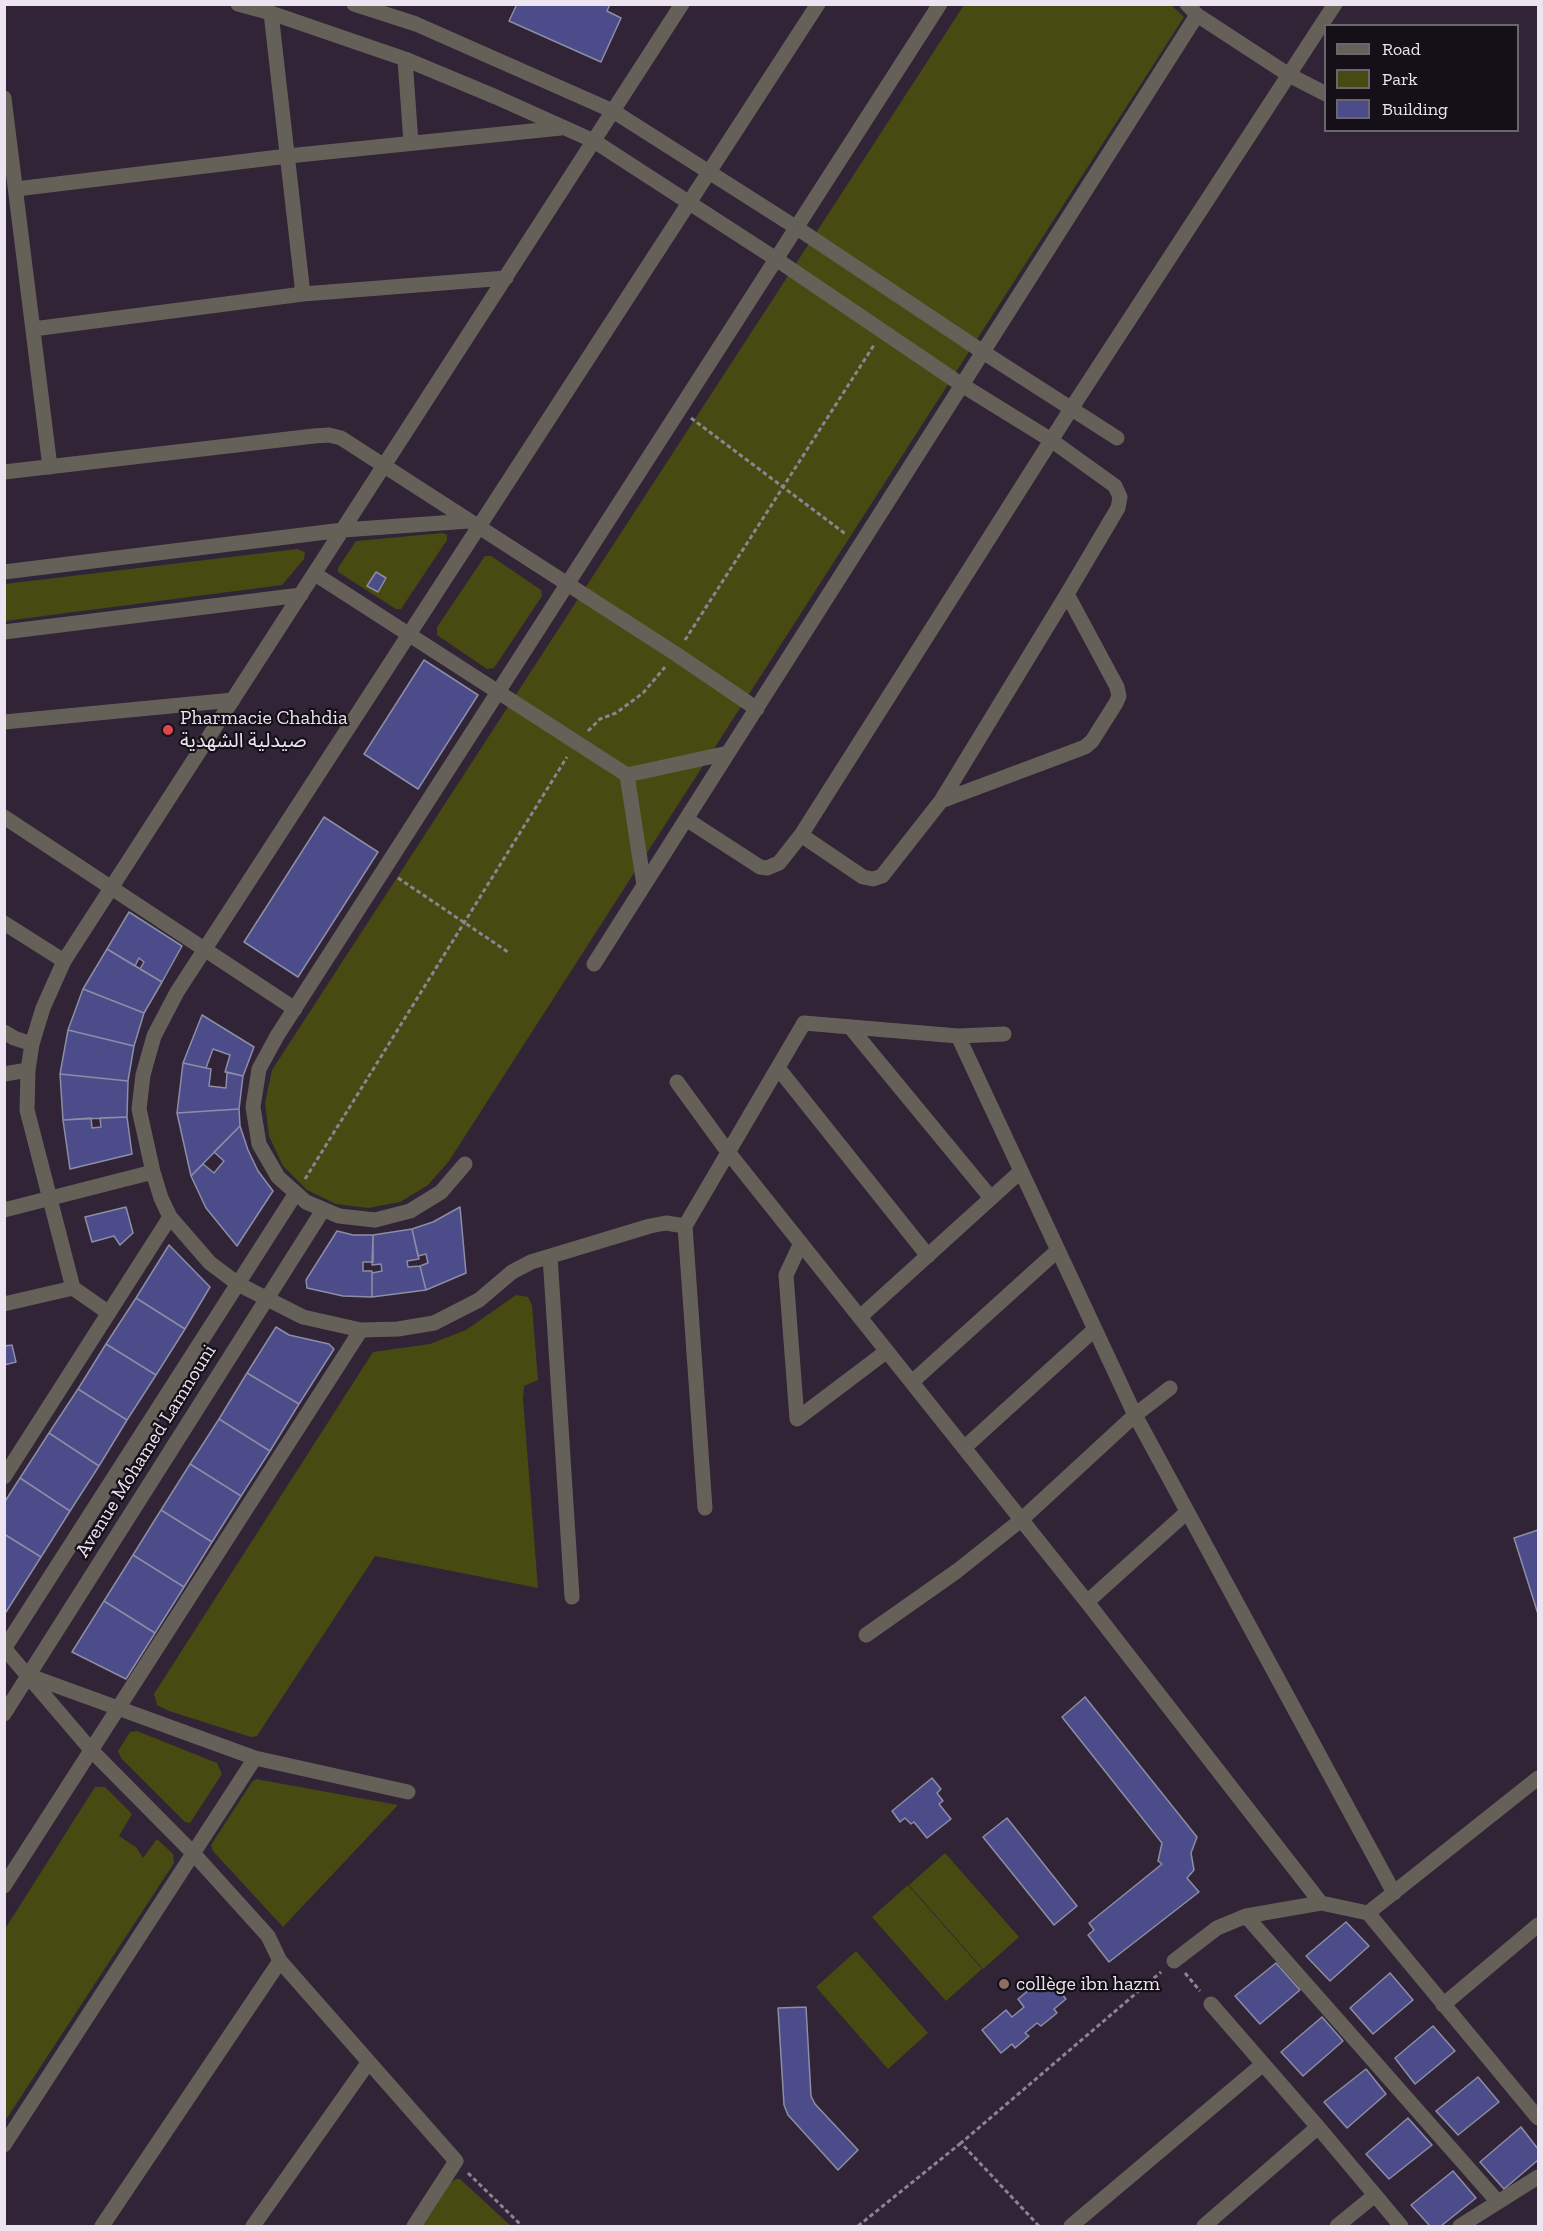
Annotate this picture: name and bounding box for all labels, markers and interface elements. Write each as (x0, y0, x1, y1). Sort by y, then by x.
legend (1324, 24, 1519, 132)
text: Road (1382, 38, 1421, 60)
text: Park (1382, 68, 1418, 90)
text: Building (1382, 98, 1448, 120)
place label: Pharmacie Chahdia صيدلية الشهدية (180, 706, 348, 753)
marker: Pharmacie Chahdia صيدلية الشهدية (161, 723, 175, 737)
street label: Avenue Mohamed Lamnouni (71, 1340, 221, 1562)
place label: collège ibn hazm (1016, 1972, 1160, 1996)
marker: collège ibn hazm (997, 1977, 1011, 1991)

